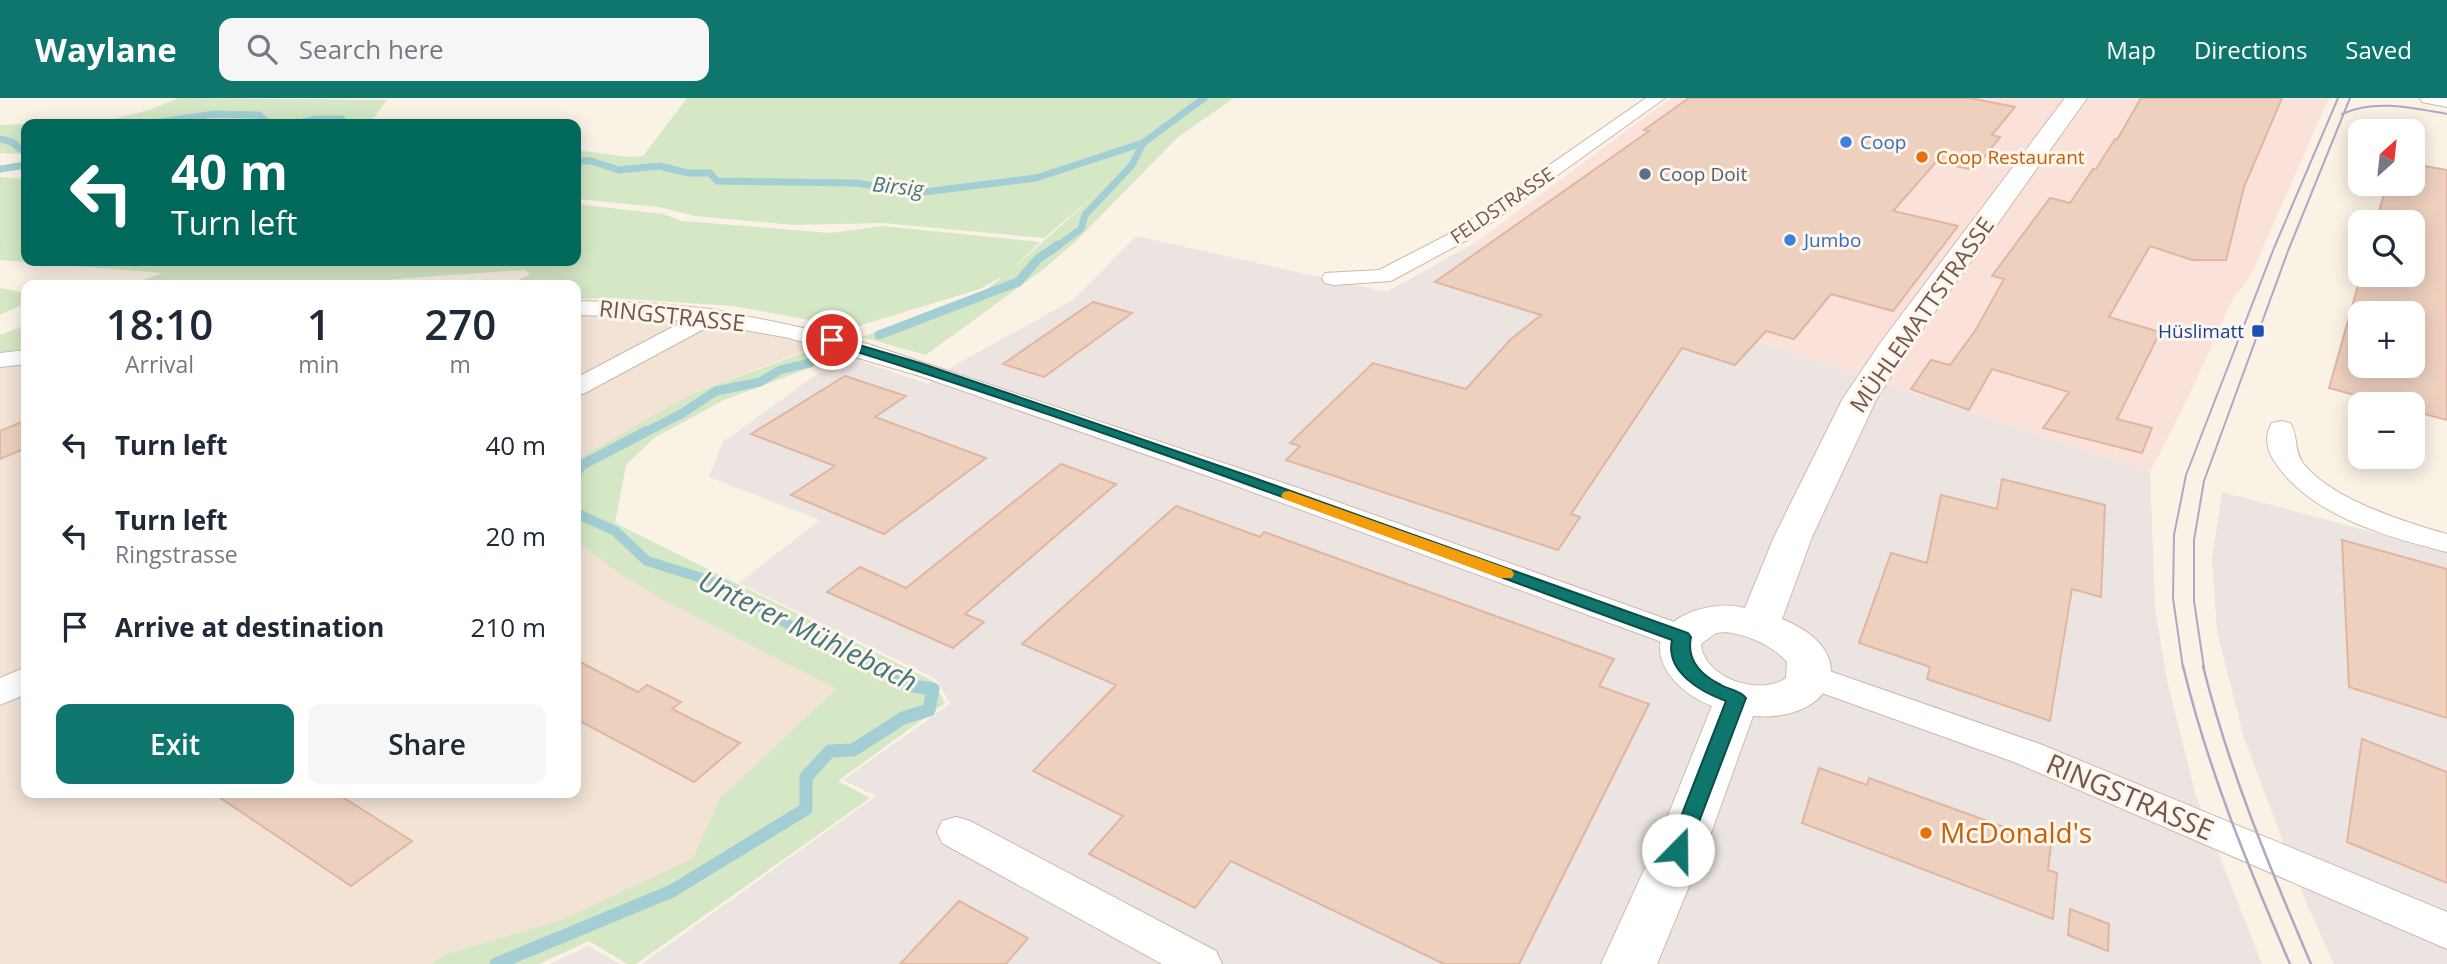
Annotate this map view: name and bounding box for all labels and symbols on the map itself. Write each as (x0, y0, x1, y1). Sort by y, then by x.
north arrow (2348, 119, 2426, 196)
place label: Coop (1860, 129, 1906, 155)
marker: Coop (1838, 134, 1854, 150)
place label: Coop Restaurant (1936, 144, 2085, 170)
marker: Coop Restaurant (1914, 149, 1930, 165)
street label: FELDSTRASSE (1445, 161, 1559, 249)
place label: Coop Doit (1659, 161, 1747, 187)
marker: Coop Doit (1637, 166, 1653, 182)
water label: Birsig (871, 169, 926, 203)
street label: MÜHLEMATTSTRASSE (1842, 210, 2001, 419)
place label: Jumbo (1802, 227, 1861, 253)
marker: Jumbo (1782, 232, 1798, 248)
street label: RINGSTRASSE (597, 291, 747, 339)
pin (802, 310, 862, 370)
place label: Hüslimatt (2158, 318, 2244, 344)
marker: Hüslimatt (2250, 323, 2266, 339)
water label: Unterer Mühlebach (693, 561, 924, 700)
street label: RINGSTRASSE (2041, 744, 2220, 848)
position arrow (1641, 813, 1715, 887)
place label: McDonald's (1940, 813, 2092, 851)
marker: McDonald's (1918, 825, 1934, 841)

